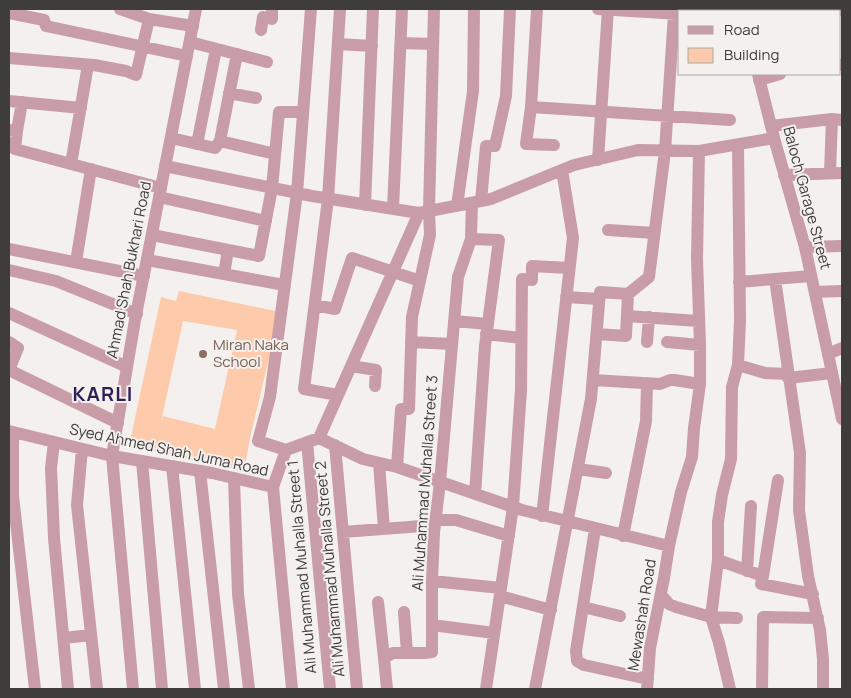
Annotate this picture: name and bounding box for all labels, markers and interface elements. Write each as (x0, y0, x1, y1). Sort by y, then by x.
legend (678, 10, 841, 75)
text: Road (724, 19, 760, 40)
text: Building (724, 44, 779, 65)
street label: Baloch Garage Street (778, 124, 837, 272)
street label: Ahmad Shah Bukhari Road (101, 180, 156, 360)
place label: Miran Naka School (213, 334, 289, 372)
marker: Miran Naka School (197, 348, 209, 360)
street label: Ali Muhammad Muhalla Street 3 (406, 374, 443, 592)
district label: KARLI (73, 380, 133, 407)
street label: Syed Ahmed Shah Juma Road (68, 418, 271, 481)
street label: Ali Muhammad Muhalla Street 1 (282, 460, 321, 675)
street label: Ali Muhammad Muhalla Street 2 (310, 460, 349, 678)
street label: Mewashah Road (622, 557, 661, 672)

